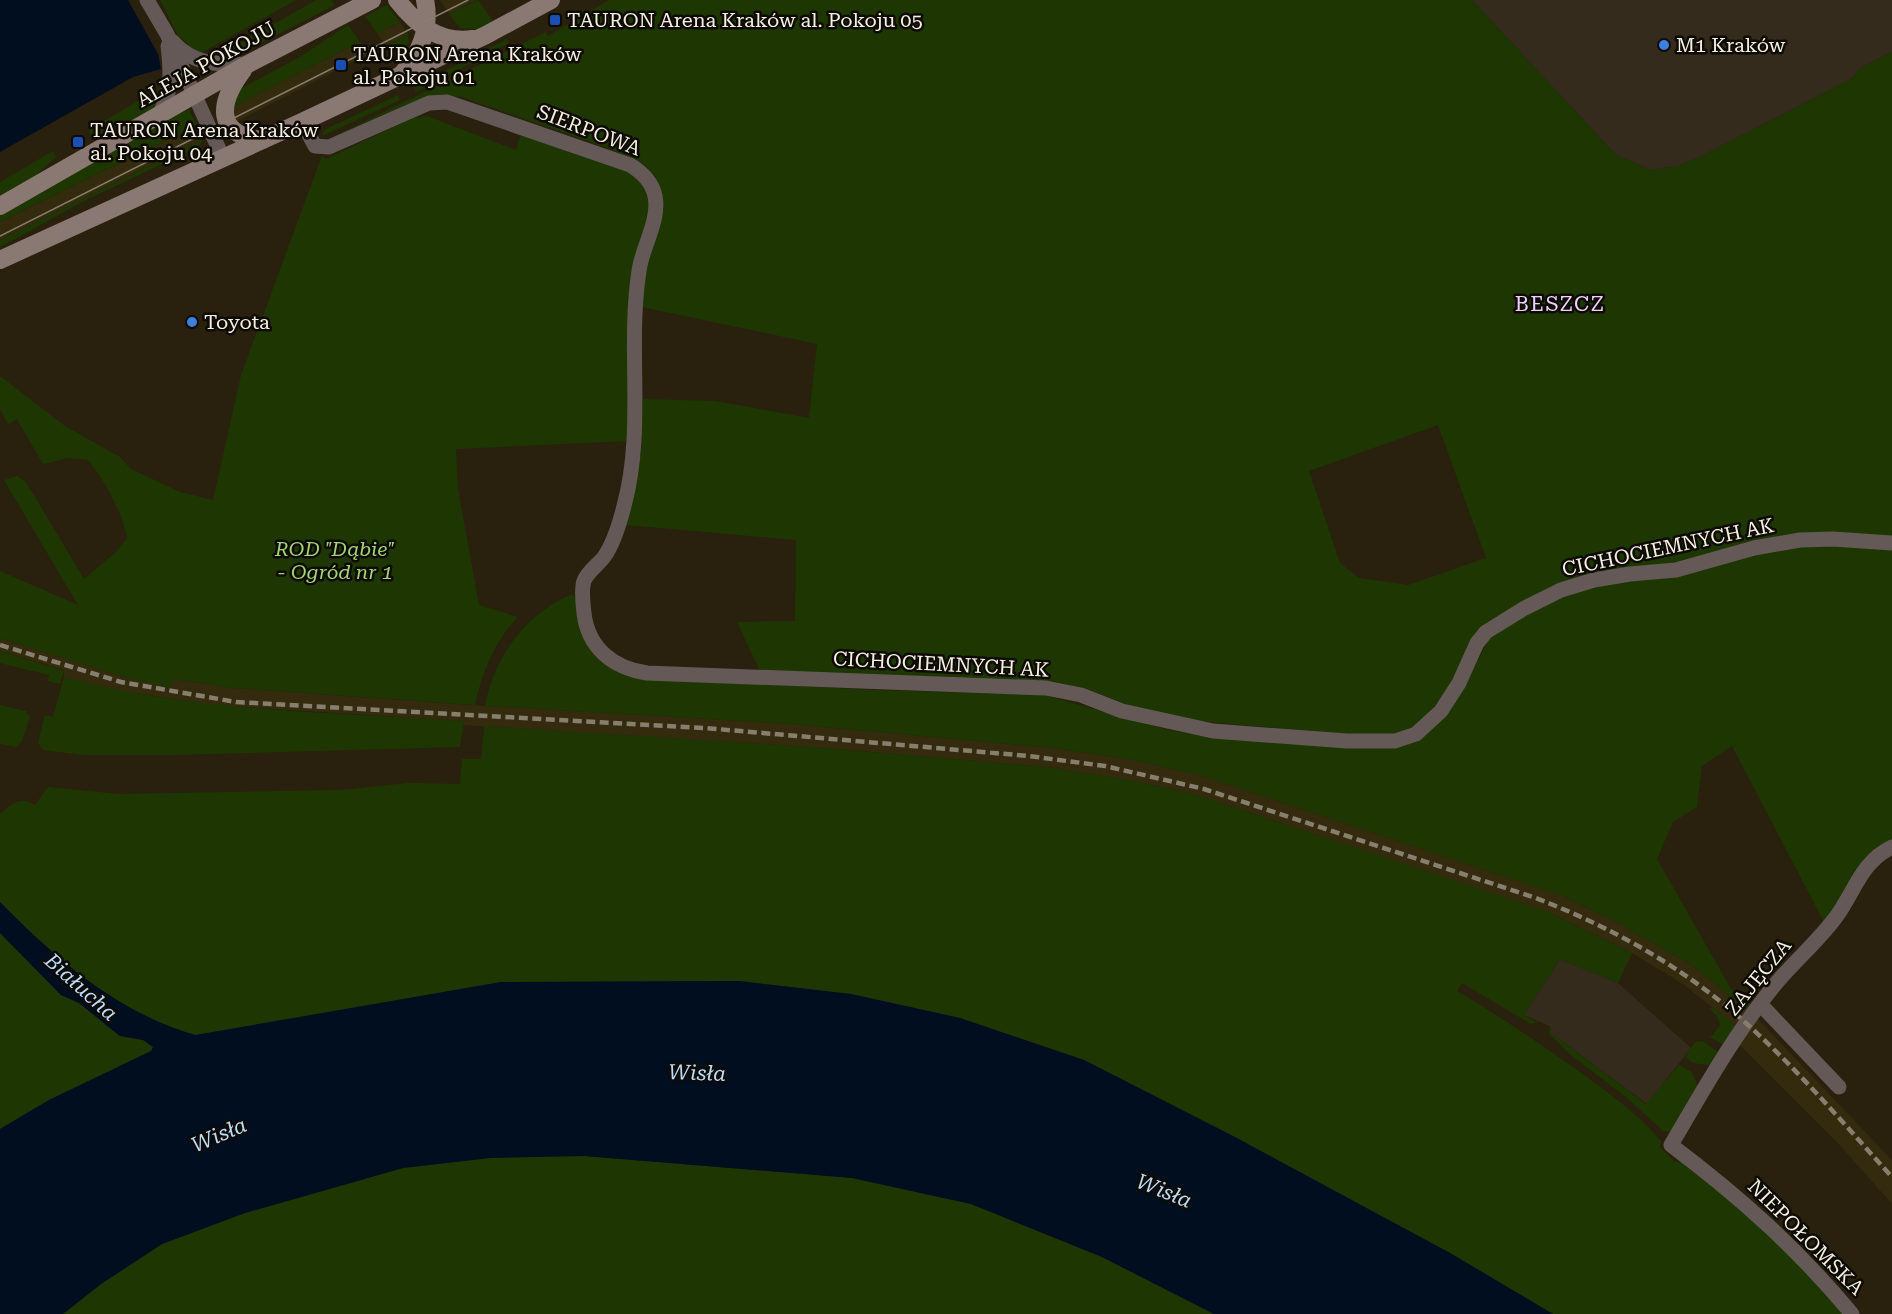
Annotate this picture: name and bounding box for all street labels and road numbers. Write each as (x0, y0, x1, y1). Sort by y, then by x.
street label: ALEJA POKOJU (132, 16, 280, 112)
street label: SIERPOWA (534, 99, 644, 161)
street label: CICHOCIEMNYCH AK (1560, 513, 1777, 581)
street label: CICHOCIEMNYCH AK (833, 646, 1050, 682)
street label: ZAJĘCZA (1720, 934, 1796, 1020)
street label: NIEPOŁOMSKA (1743, 1174, 1869, 1300)

